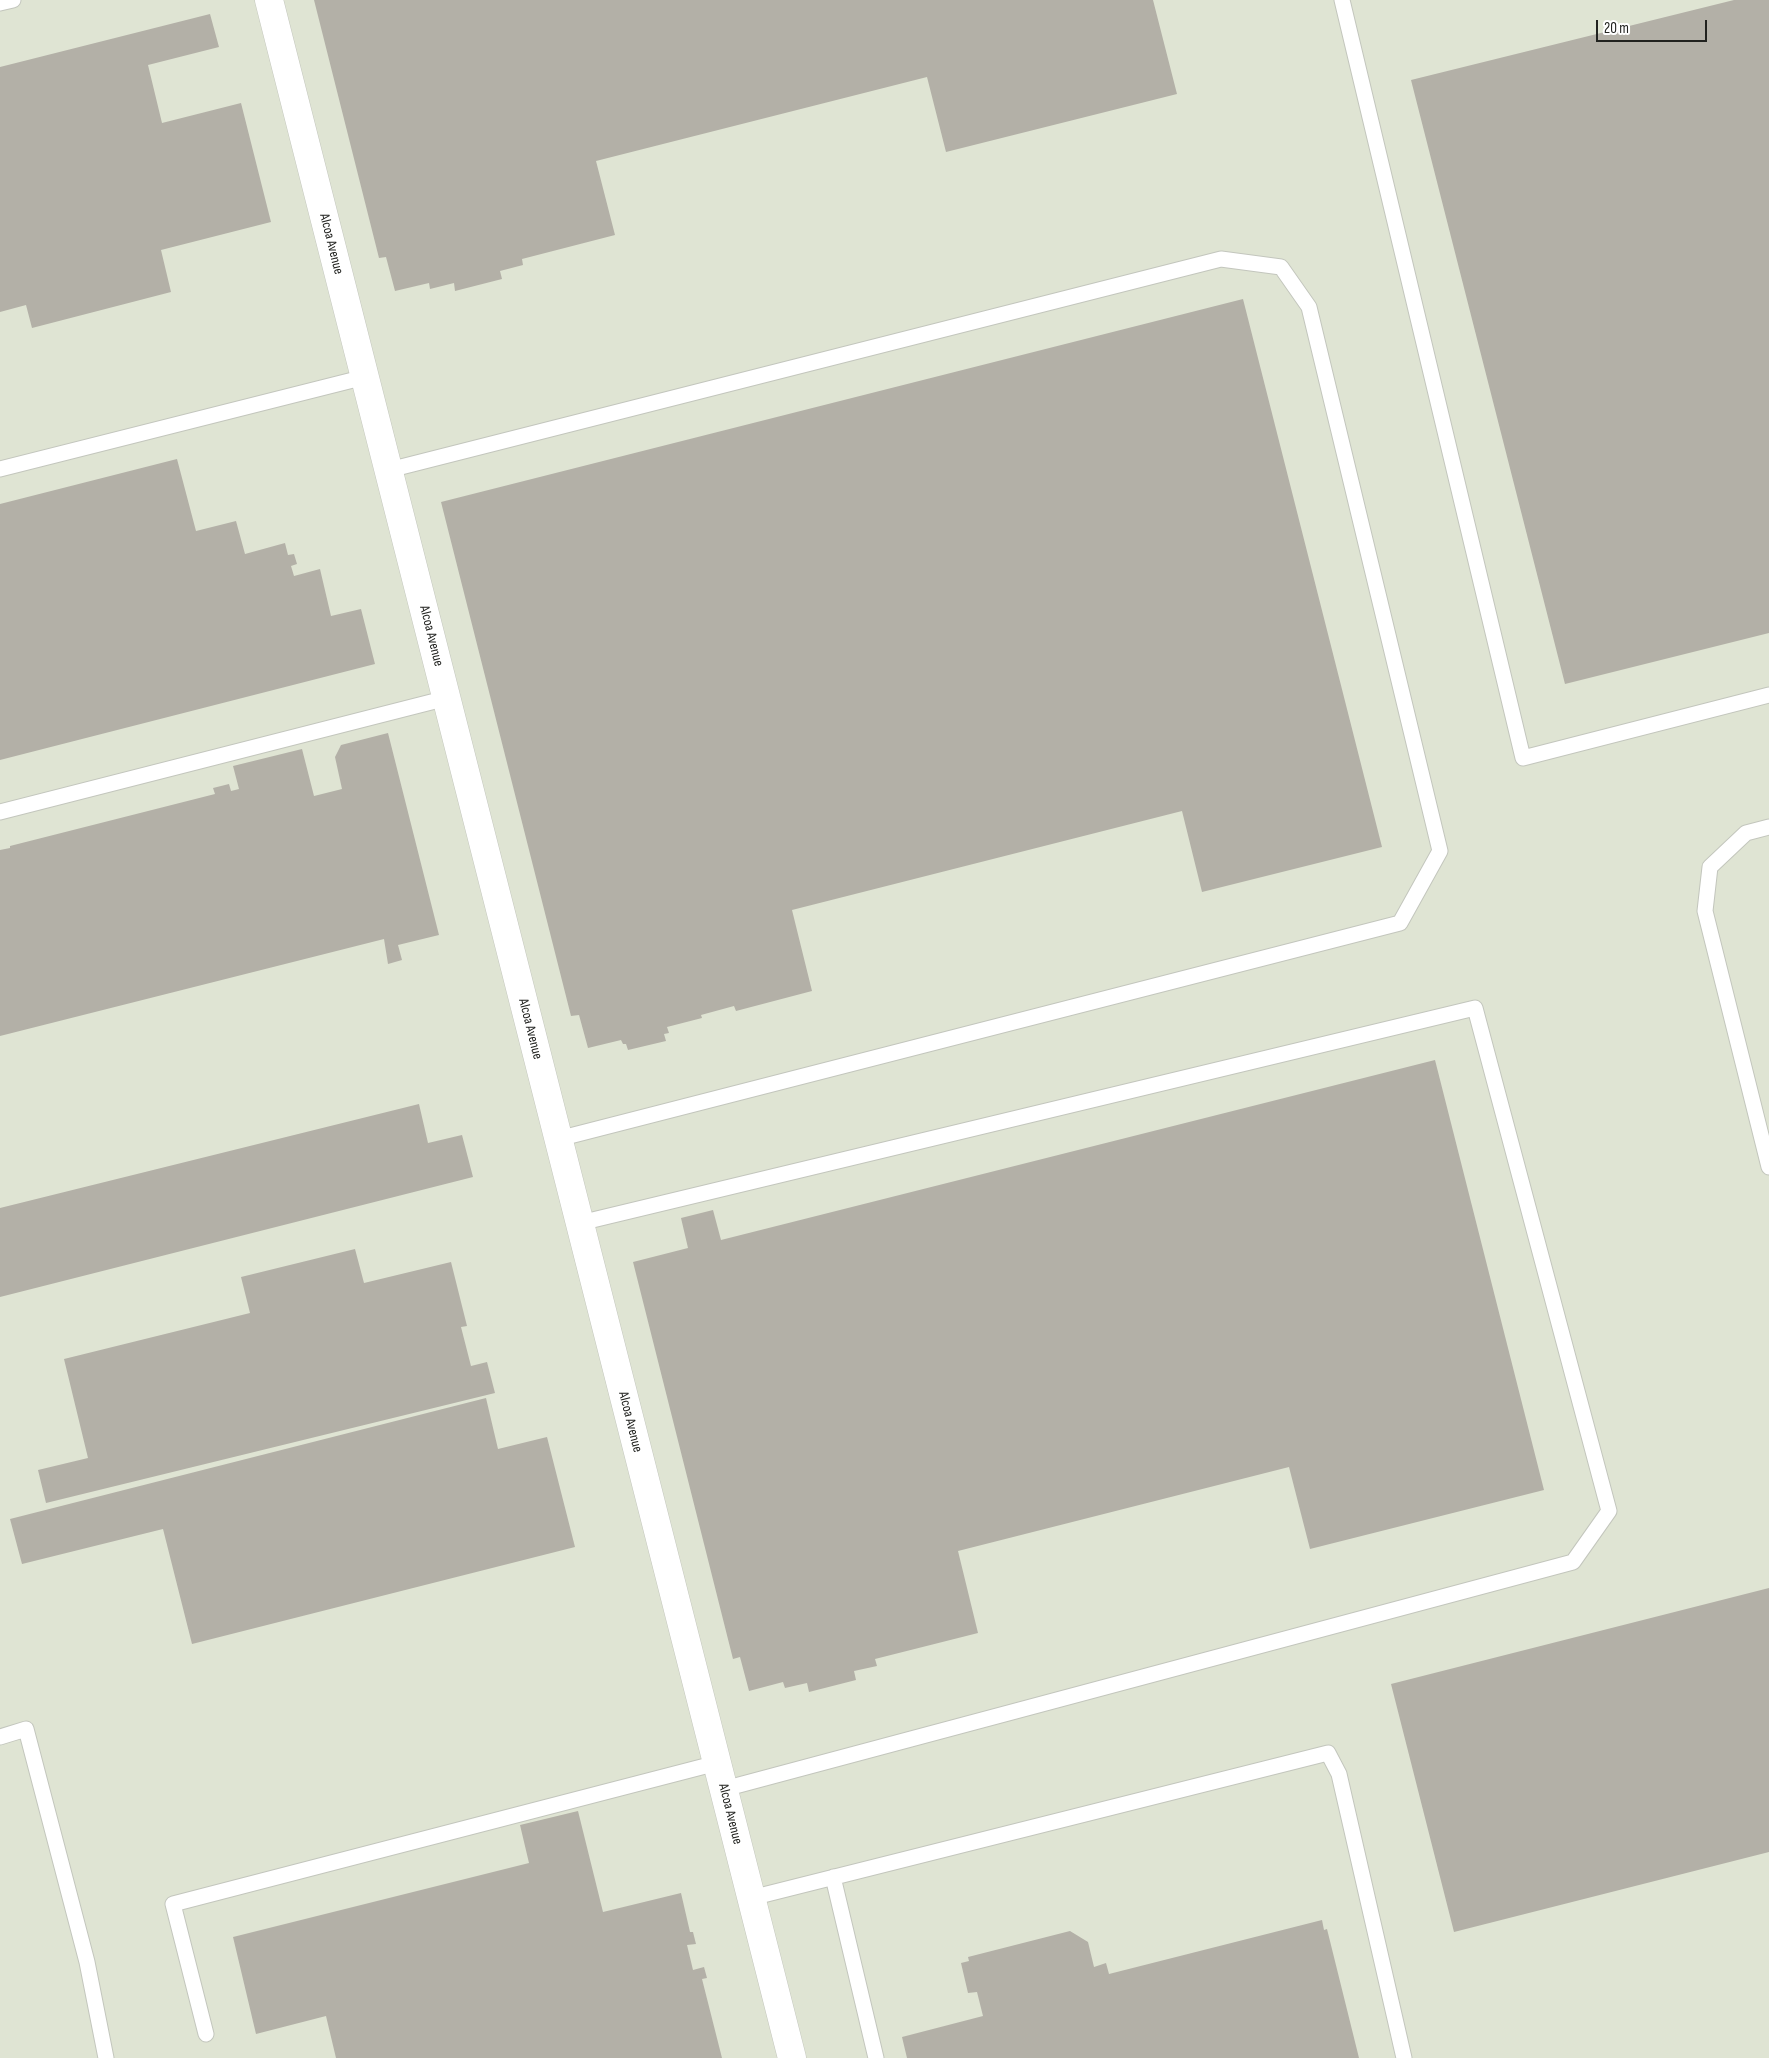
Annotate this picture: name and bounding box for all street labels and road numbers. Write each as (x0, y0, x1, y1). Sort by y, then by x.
street label: Alcoa Avenue (315, 212, 347, 276)
street label: Alcoa Avenue (415, 604, 447, 668)
street label: Alcoa Avenue (514, 997, 546, 1061)
street label: Alcoa Avenue (614, 1390, 646, 1454)
street label: Alcoa Avenue (714, 1782, 746, 1846)

